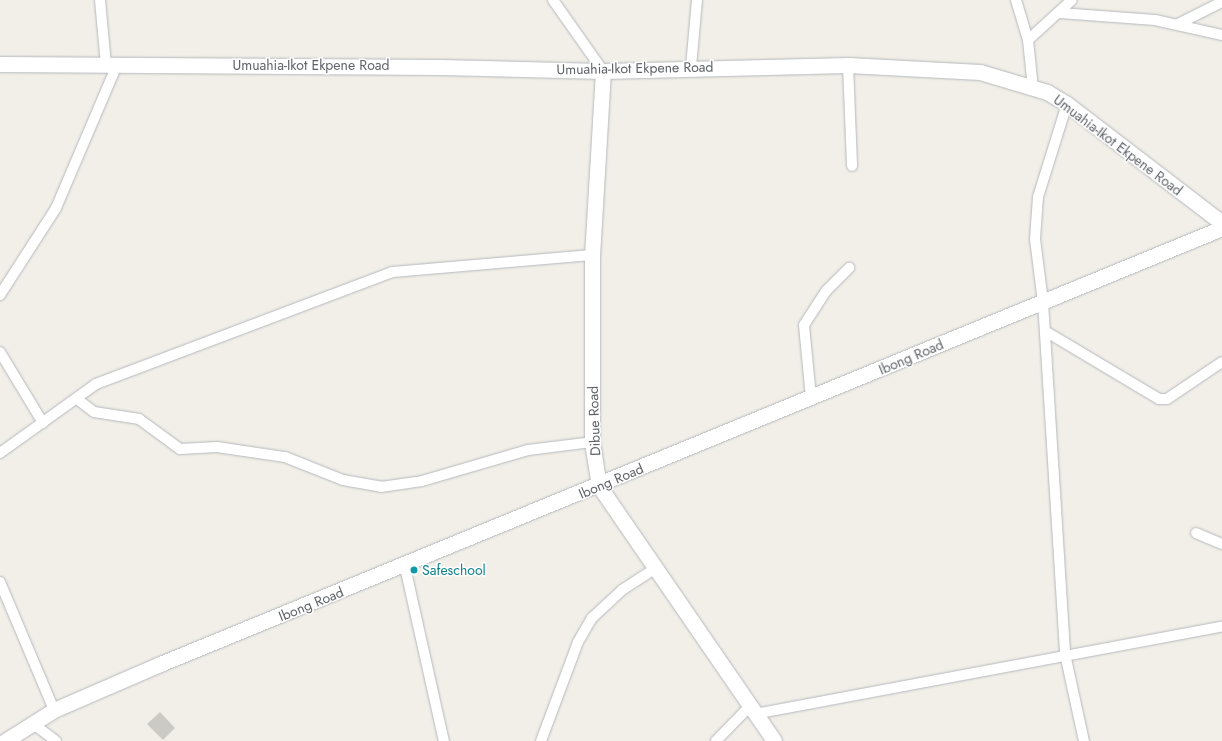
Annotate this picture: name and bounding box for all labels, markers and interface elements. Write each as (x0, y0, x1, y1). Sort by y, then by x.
street label: Umuahia-Ikot Ekpene Road (232, 57, 390, 73)
street label: Umuahia-Ikot Ekpene Road (556, 58, 714, 78)
street label: Umuahia-Ikot Ekpene Road (1050, 91, 1186, 199)
street label: Ibong Road (876, 336, 946, 378)
street label: Dibue Road (584, 386, 604, 456)
street label: Ibong Road (576, 460, 646, 502)
place label: Safeschool (422, 562, 486, 578)
marker: Safeschool (409, 565, 419, 575)
street label: Ibong Road (276, 583, 346, 625)

